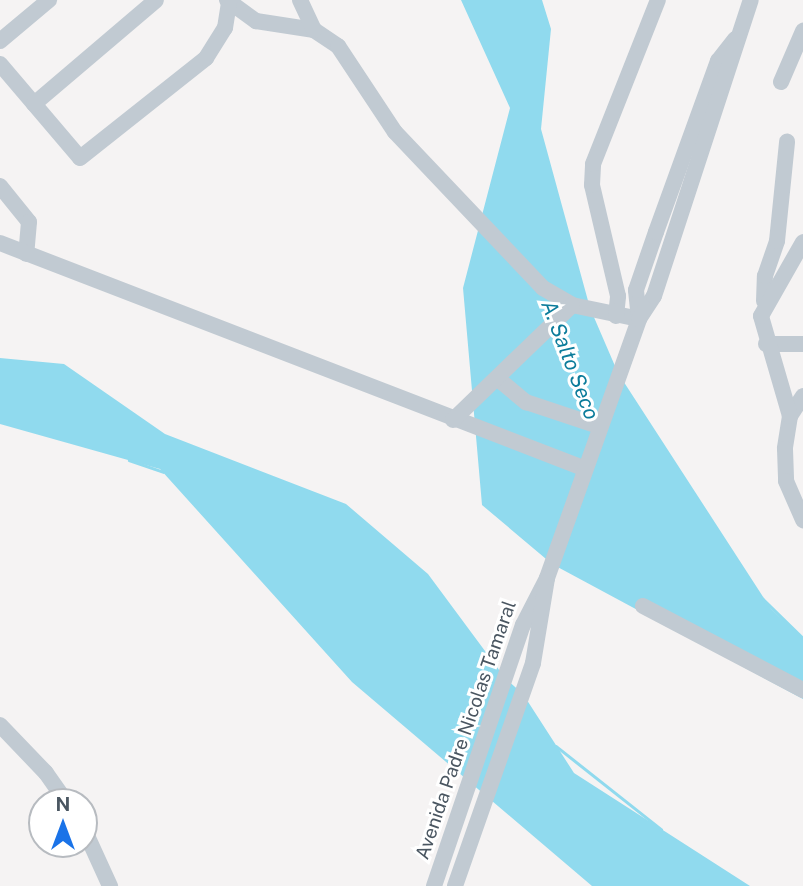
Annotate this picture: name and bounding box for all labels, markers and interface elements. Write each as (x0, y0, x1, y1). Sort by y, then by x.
water label: A. Salto Seco (536, 297, 604, 423)
street label: Avenida Padre Nicolas Tamaral (411, 598, 521, 862)
north arrow (28, 788, 98, 858)
text: N (56, 793, 70, 815)

